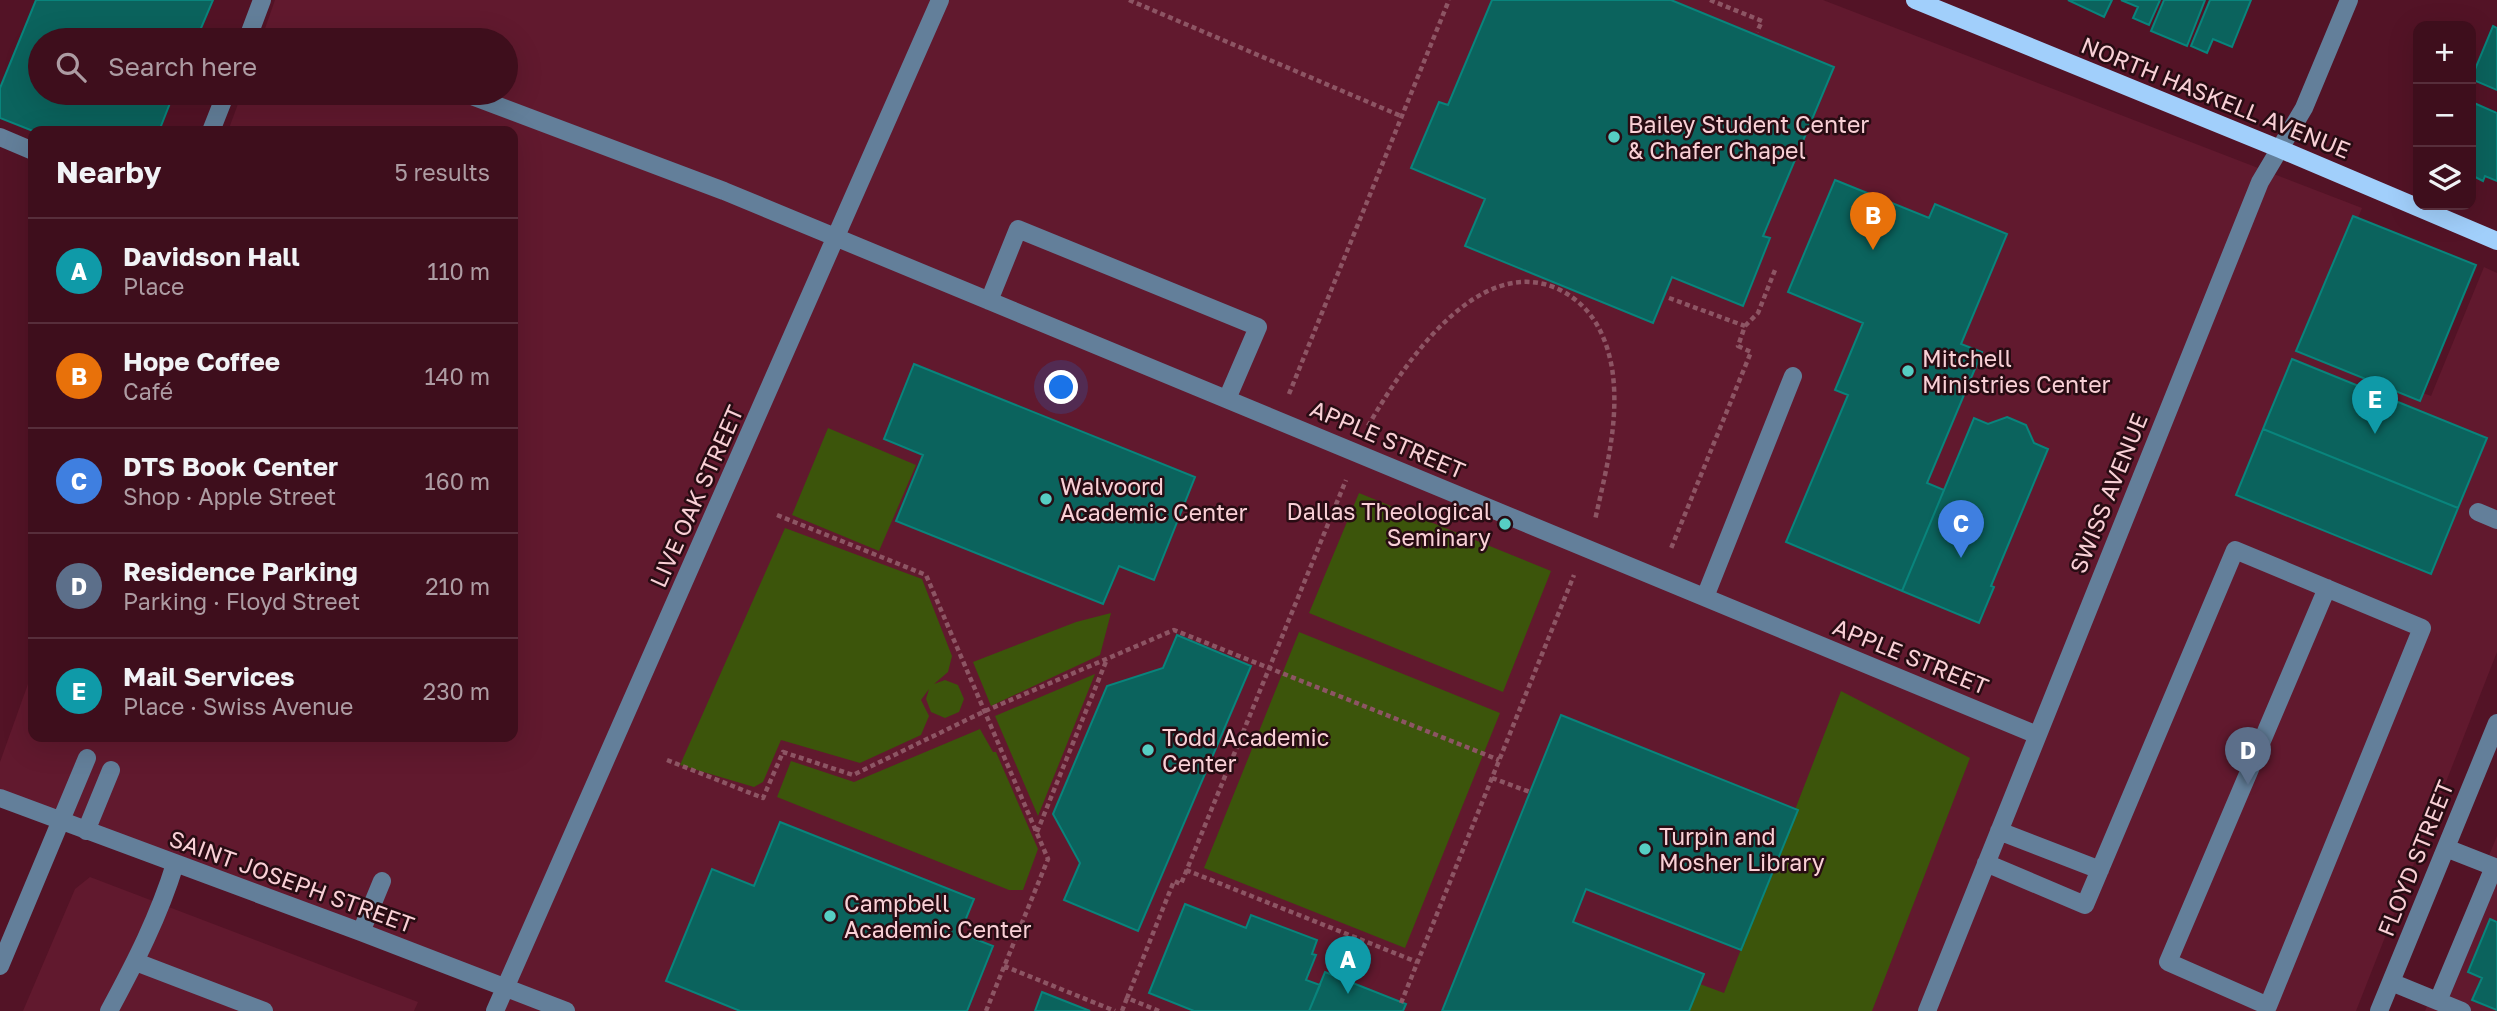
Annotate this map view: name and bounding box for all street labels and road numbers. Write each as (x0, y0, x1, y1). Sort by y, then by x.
street label: NORTH HASKELL AVENUE (2077, 30, 2355, 164)
street label: APPLE STREET (1306, 394, 1470, 484)
street label: LIVE OAK STREET (643, 401, 749, 591)
street label: SWISS AVENUE (2063, 409, 2153, 577)
street label: APPLE STREET (1829, 612, 1993, 700)
street label: FLOYD STREET (2371, 776, 2459, 940)
street label: SAINT JOSEPH STREET (166, 824, 418, 938)

